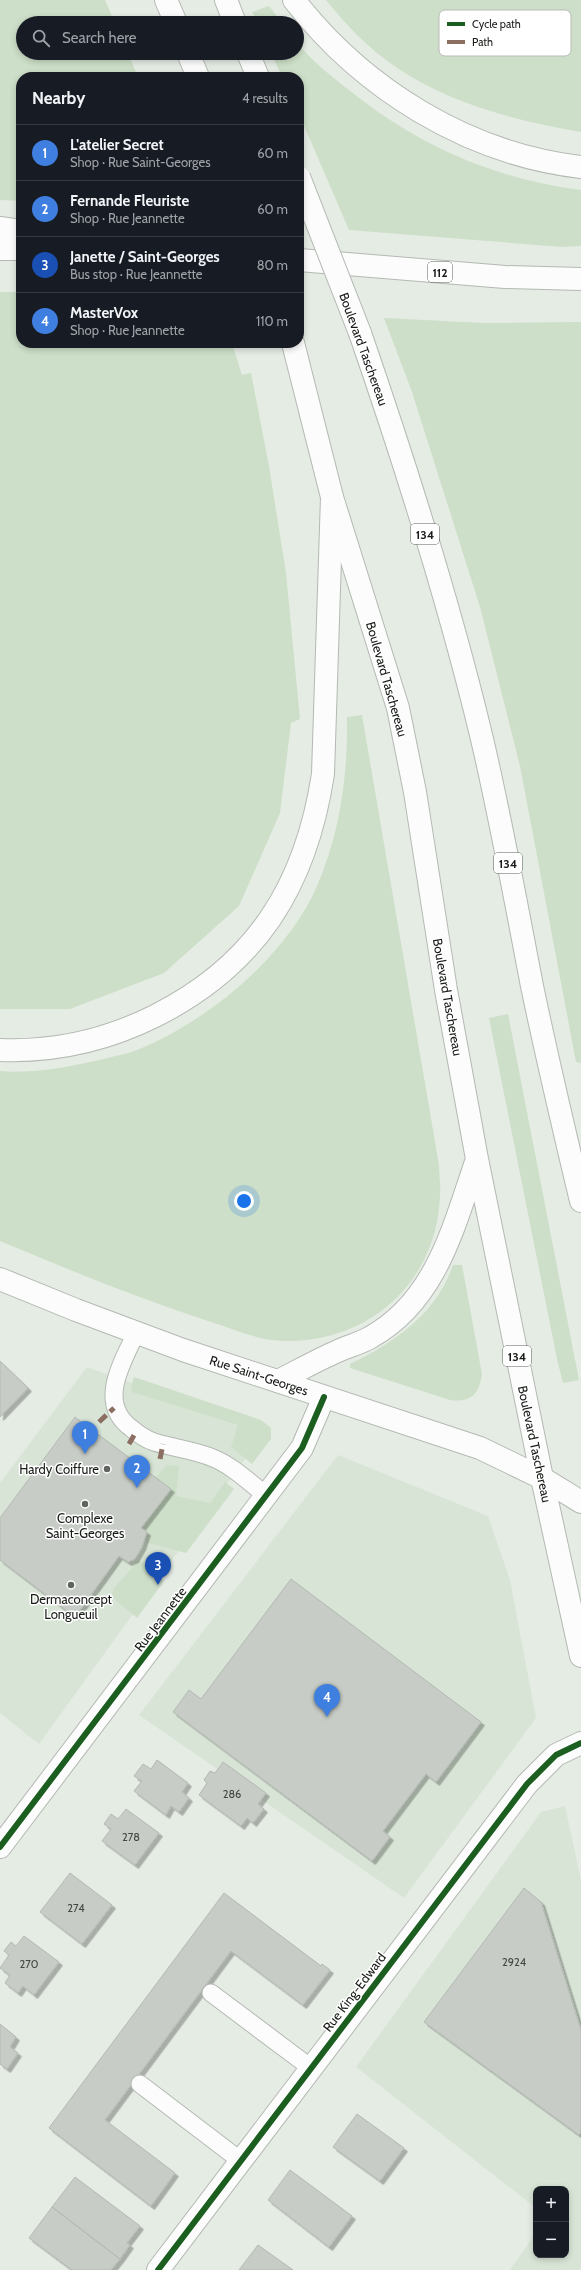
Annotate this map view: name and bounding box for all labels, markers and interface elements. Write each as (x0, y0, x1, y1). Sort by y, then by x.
legend (439, 10, 571, 56)
search box (16, 16, 304, 60)
text: Cycle path (472, 17, 521, 31)
icon: search (30, 27, 52, 49)
text: Search here (62, 29, 137, 47)
text: Path (472, 35, 493, 49)
text: Nearby (32, 88, 85, 108)
text: 4 results (242, 90, 288, 106)
text: L'atelier Secret (70, 136, 164, 154)
text: 1 (43, 145, 47, 161)
text: 60 m (257, 145, 288, 161)
text: Shop · Rue Saint-Georges (70, 154, 211, 170)
text: Fernande Fleuriste (70, 192, 189, 210)
text: 2 (42, 201, 48, 217)
text: 60 m (257, 201, 288, 217)
text: Shop · Rue Jeannette (70, 210, 185, 226)
text: Janette / Saint-Georges (70, 248, 220, 266)
text: 3 (41, 257, 49, 273)
text: 80 m (257, 257, 288, 273)
road number: 112 (428, 262, 452, 282)
text: Bus stop · Rue Jeannette (70, 266, 203, 282)
street label: Boulevard Taschereau (336, 290, 392, 408)
text: MasterVox (70, 304, 138, 322)
text: 4 (41, 313, 49, 329)
text: 110 m (256, 313, 288, 329)
text: Shop · Rue Jeannette (70, 322, 185, 338)
road number: 134 (411, 524, 439, 544)
street label: Boulevard Taschereau (363, 620, 411, 739)
road number: 134 (494, 853, 522, 873)
street label: Boulevard Taschereau (430, 937, 466, 1057)
your location (234, 1191, 254, 1211)
road number: 134 (503, 1346, 531, 1366)
street label: Rue Saint-Georges (208, 1352, 311, 1399)
street label: Boulevard Taschereau (515, 1384, 555, 1504)
pin: 1 (72, 1421, 98, 1454)
pin: 2 (124, 1455, 150, 1488)
place label: Hardy Coiffure (19, 1461, 99, 1477)
marker: Hardy Coiffure (102, 1464, 112, 1474)
marker: Complexe Saint-Georges (80, 1499, 90, 1509)
place label: Complexe Saint-Georges (46, 1510, 125, 1541)
pin: 3 (145, 1552, 171, 1585)
marker: Dermaconcept Longueuil (66, 1580, 76, 1590)
street label: Rue Jeannette (131, 1583, 190, 1654)
place label: Dermaconcept Longueuil (30, 1591, 113, 1622)
pin: 4 (314, 1684, 340, 1717)
house number: 286 (223, 1787, 241, 1801)
house number: 278 (122, 1830, 140, 1844)
house number: 274 (67, 1901, 85, 1915)
street label: Rue King-Edward (319, 1949, 389, 2035)
house number: 2924 (502, 1955, 527, 1969)
house number: 270 (20, 1957, 39, 1971)
map controls (533, 2186, 569, 2258)
button: + (533, 2186, 569, 2222)
button: − (533, 2222, 569, 2258)

